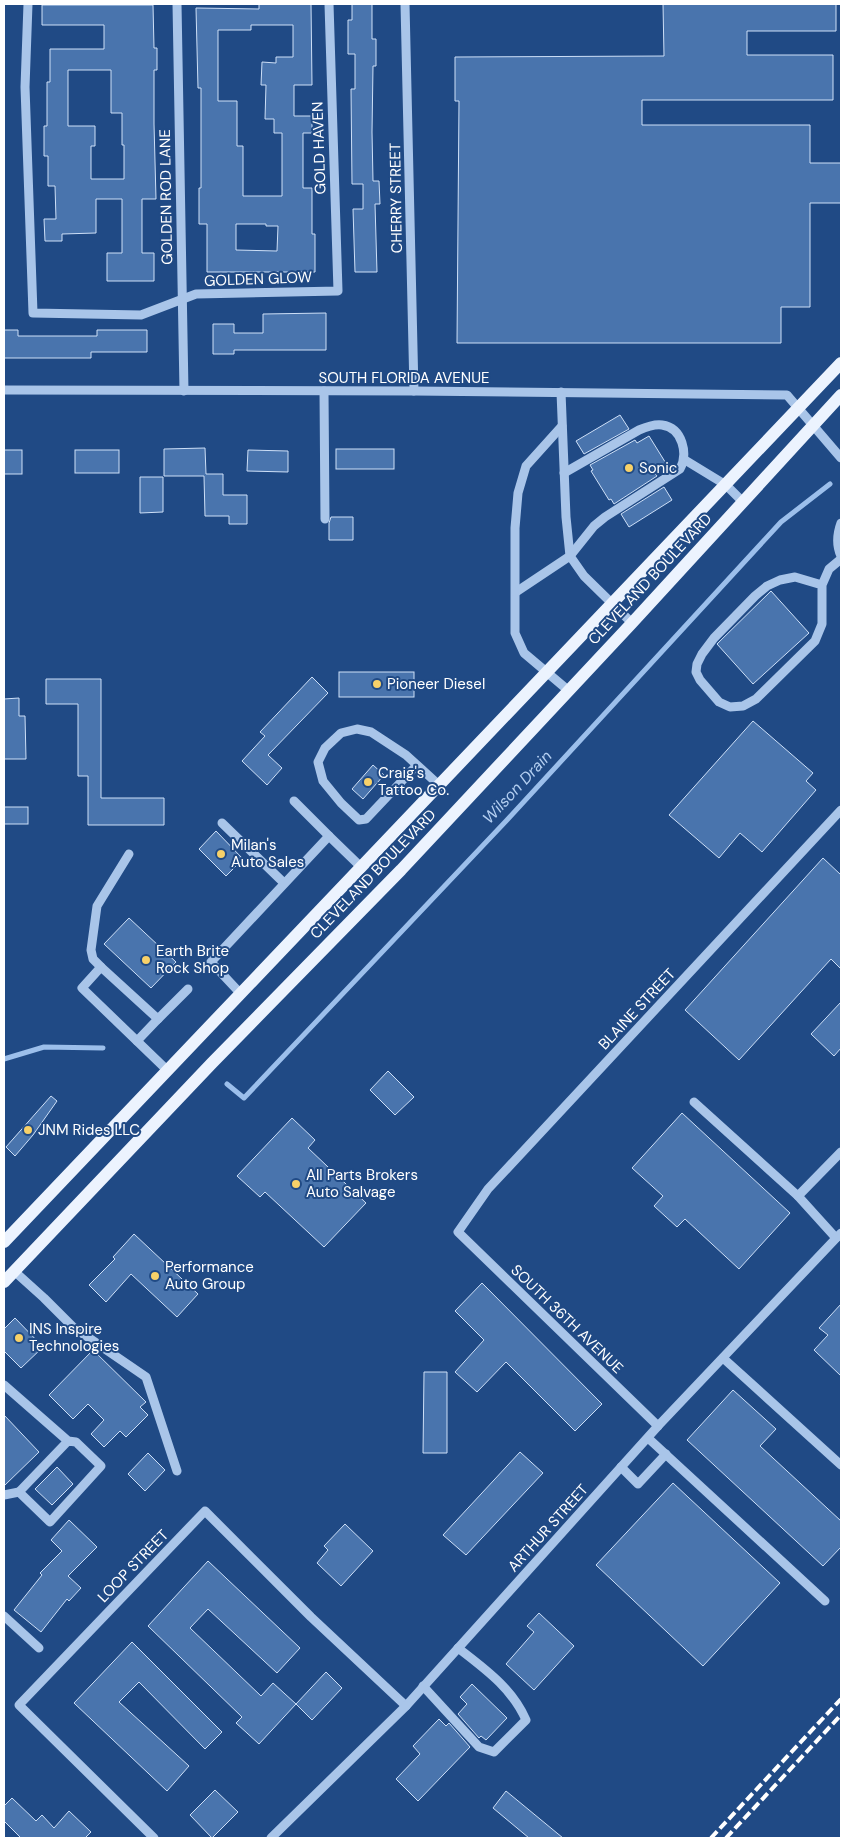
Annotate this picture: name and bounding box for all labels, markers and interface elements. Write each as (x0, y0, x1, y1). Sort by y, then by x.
street label: GOLD HAVEN (307, 101, 331, 195)
street label: GOLDEN ROD LANE (155, 129, 177, 265)
street label: CHERRY STREET (385, 143, 407, 253)
street label: GOLDEN GLOW (204, 267, 313, 291)
street label: SOUTH FLORIDA AVENUE (319, 368, 489, 388)
place label: Sonic (639, 458, 677, 478)
marker: Sonic (623, 462, 635, 474)
street label: CLEVELAND BOULEVARD (584, 509, 716, 649)
place label: Pioneer Diesel (387, 674, 485, 694)
marker: Pioneer Diesel (371, 678, 383, 690)
water label: Wilson Drain (478, 746, 556, 828)
place label: Craig's Tattoo Co. (378, 763, 449, 800)
marker: Craig's Tattoo Co. (362, 776, 374, 788)
street label: CLEVELAND BOULEVARD (306, 805, 440, 943)
place label: Milan's Auto Sales (231, 835, 304, 872)
marker: Milan's Auto Sales (215, 848, 227, 860)
place label: Earth Brite Rock Shop (156, 941, 229, 978)
marker: Earth Brite Rock Shop (140, 954, 152, 966)
street label: BLAINE STREET (594, 964, 680, 1054)
place label: JNM Rides LLC (38, 1120, 140, 1140)
marker: JNM Rides LLC (22, 1124, 34, 1136)
place label: All Parts Brokers Auto Salvage (306, 1165, 418, 1202)
marker: All Parts Brokers Auto Salvage (290, 1178, 302, 1190)
place label: Performance Auto Group (165, 1257, 254, 1294)
street label: SOUTH 36TH AVENUE (507, 1260, 627, 1378)
marker: Performance Auto Group (149, 1270, 161, 1282)
place label: INS Inspire Technologies (29, 1319, 119, 1356)
marker: INS Inspire Technologies (13, 1332, 25, 1344)
street label: ARTHUR STREET (503, 1480, 593, 1576)
street label: LOOP STREET (93, 1525, 173, 1607)

